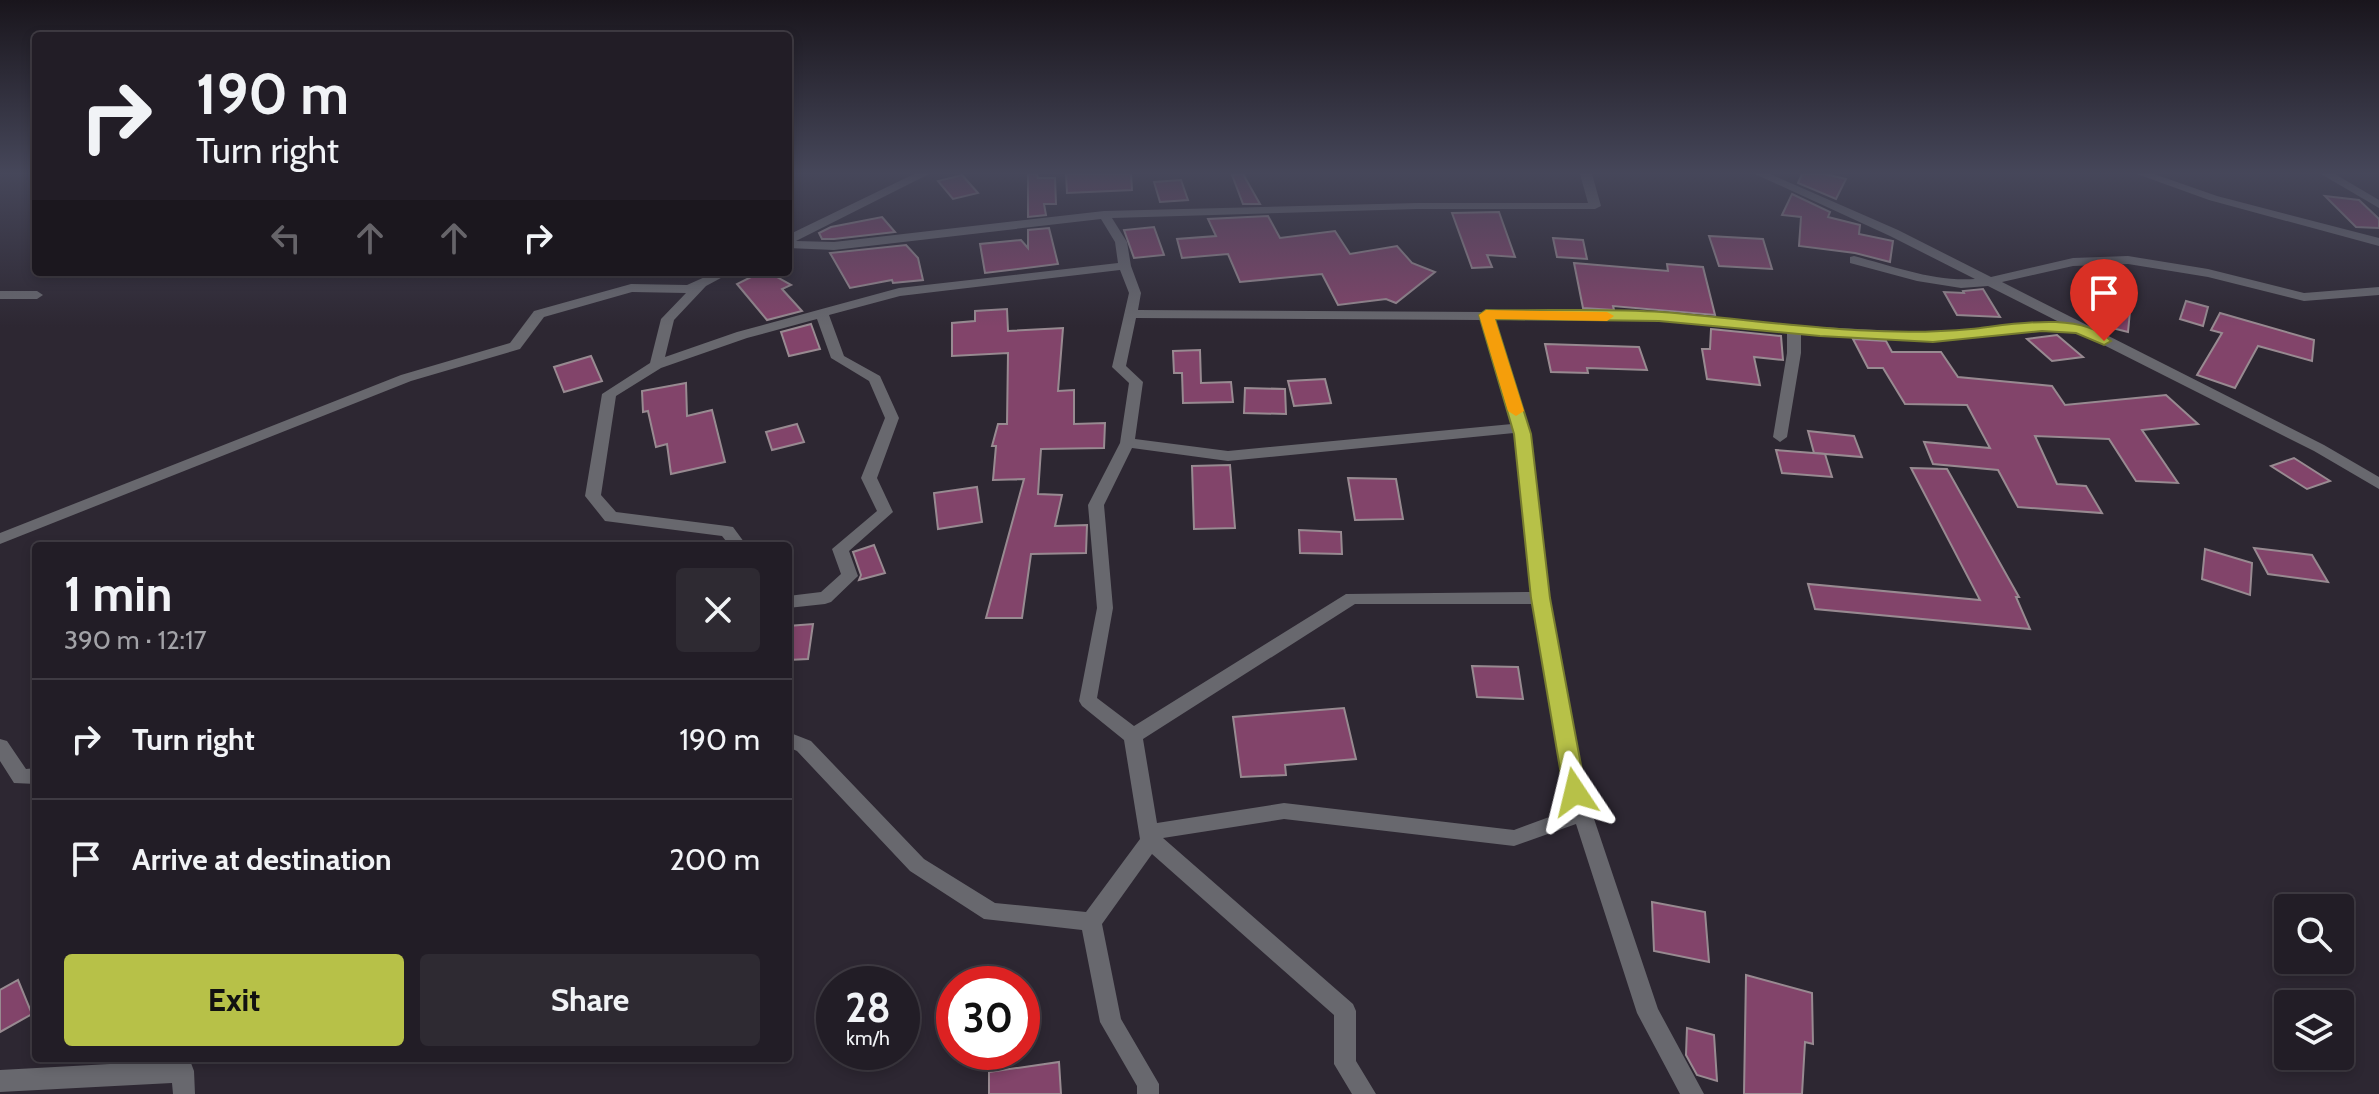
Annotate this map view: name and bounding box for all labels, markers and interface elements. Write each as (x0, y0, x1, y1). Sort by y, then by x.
text: 190 m (196, 60, 349, 128)
icon: right (64, 64, 168, 168)
text: Turn right (196, 128, 339, 172)
icon: left (264, 216, 308, 260)
icon: ahead (348, 216, 392, 260)
icon: ahead (432, 216, 476, 260)
icon: right (516, 216, 560, 260)
pin (2070, 259, 2138, 341)
icon: arrive (2082, 271, 2126, 315)
text: 1 min (64, 565, 172, 623)
button: close (676, 568, 760, 652)
text: 390 m · 12:17 (64, 624, 207, 656)
icon: right (64, 717, 108, 761)
text: Turn right (132, 721, 255, 758)
text: 190 m (679, 721, 760, 758)
position arrow (1533, 750, 1617, 834)
icon: arrive (64, 837, 108, 881)
text: Arrive at destination (132, 841, 392, 878)
text: 200 m (669, 841, 760, 878)
map controls (2274, 894, 2354, 1070)
button: search (2274, 894, 2354, 974)
button: Exit (64, 954, 404, 1046)
button: Share (420, 954, 760, 1046)
speed limit sign: 30 (936, 966, 1040, 1070)
text: 28 (845, 983, 891, 1032)
button: layers (2274, 990, 2354, 1070)
text: km/h (846, 1026, 890, 1050)

